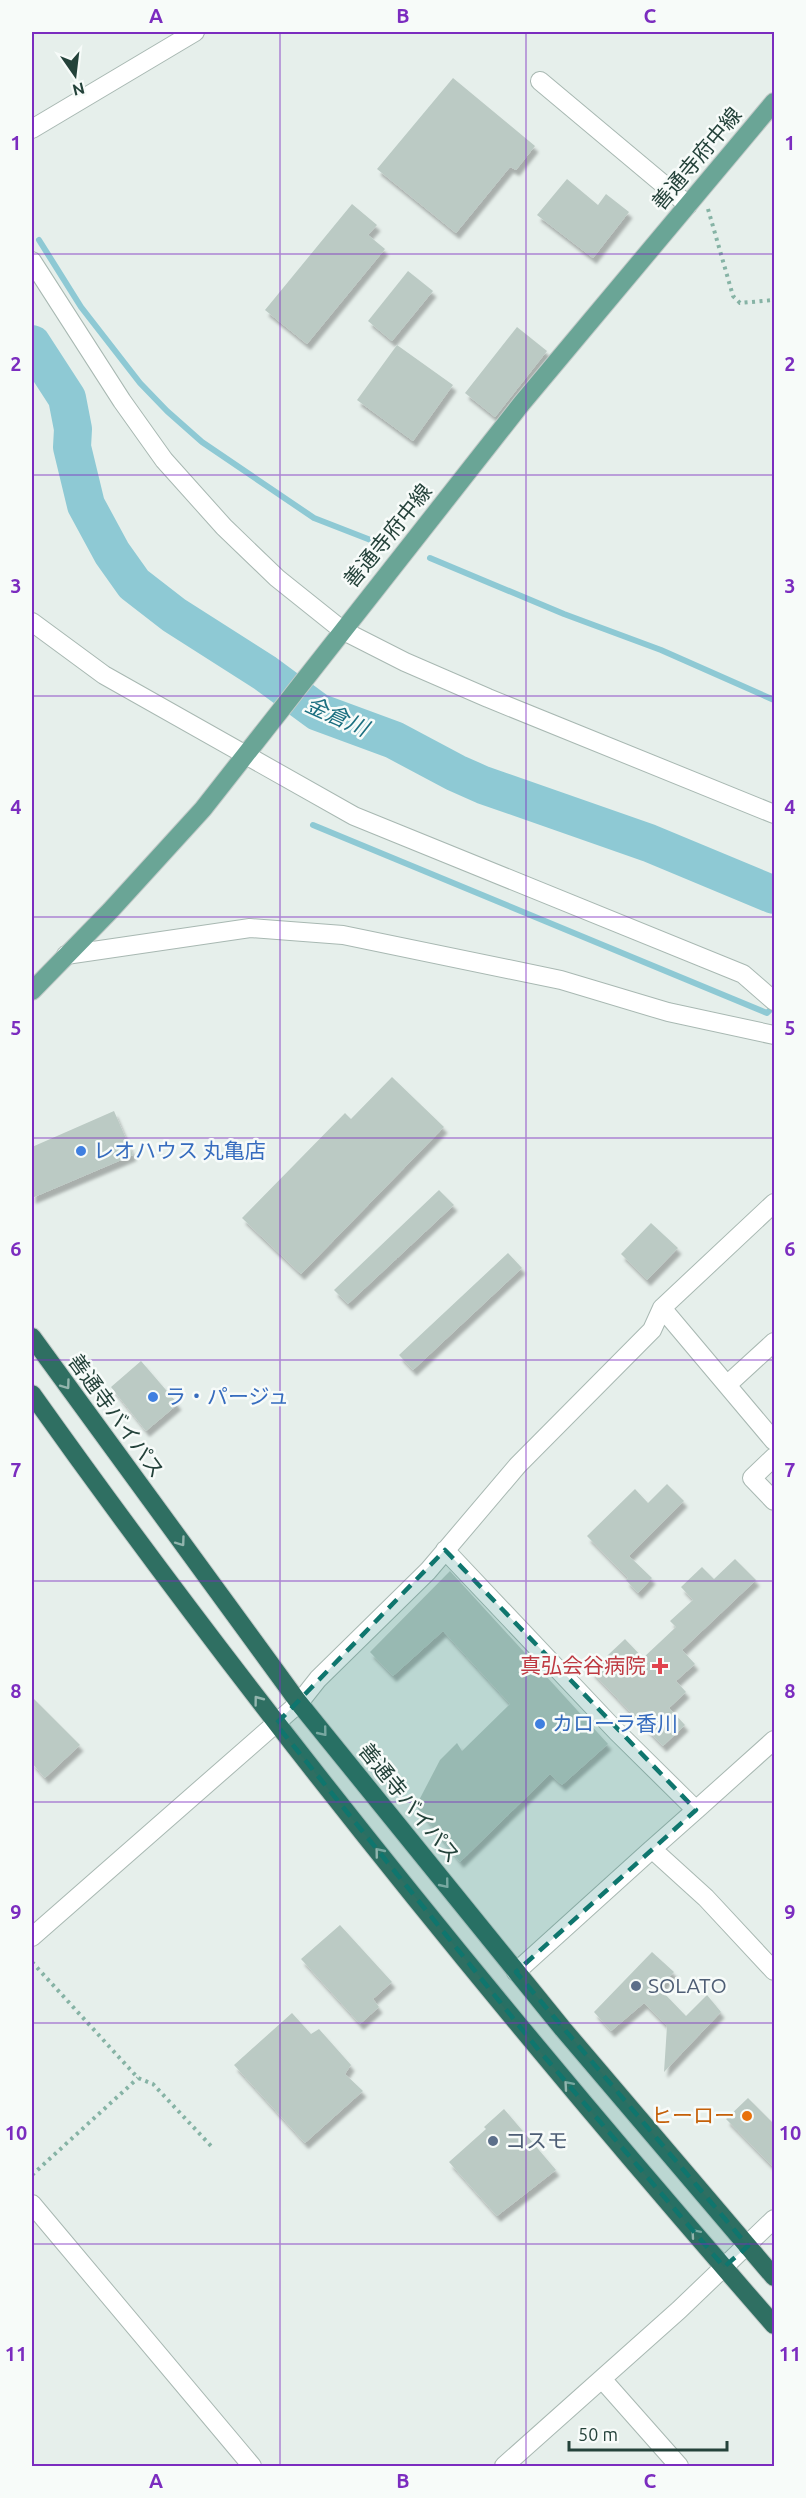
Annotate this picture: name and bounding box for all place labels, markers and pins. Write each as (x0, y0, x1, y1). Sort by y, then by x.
place label: レオハウス 丸亀店 (93, 1138, 266, 1162)
marker: レオハウス 丸亀店 (74, 1144, 88, 1158)
place label: ラ・パージュ (165, 1384, 289, 1408)
marker: ラ・パージュ (146, 1390, 160, 1404)
place label: 真弘会谷病院 (520, 1653, 646, 1677)
marker: 真弘会谷病院 (651, 1657, 669, 1675)
place label: カローラ香川 (552, 1711, 678, 1735)
marker: カローラ香川 (533, 1717, 547, 1731)
place label: SOLATO (648, 1973, 727, 1997)
marker: SOLATO (629, 1979, 643, 1993)
place label: ヒーロー (651, 2103, 735, 2127)
marker: ヒーロー (740, 2109, 754, 2123)
place label: コスモ (505, 2128, 568, 2152)
marker: コスモ (486, 2134, 500, 2148)

